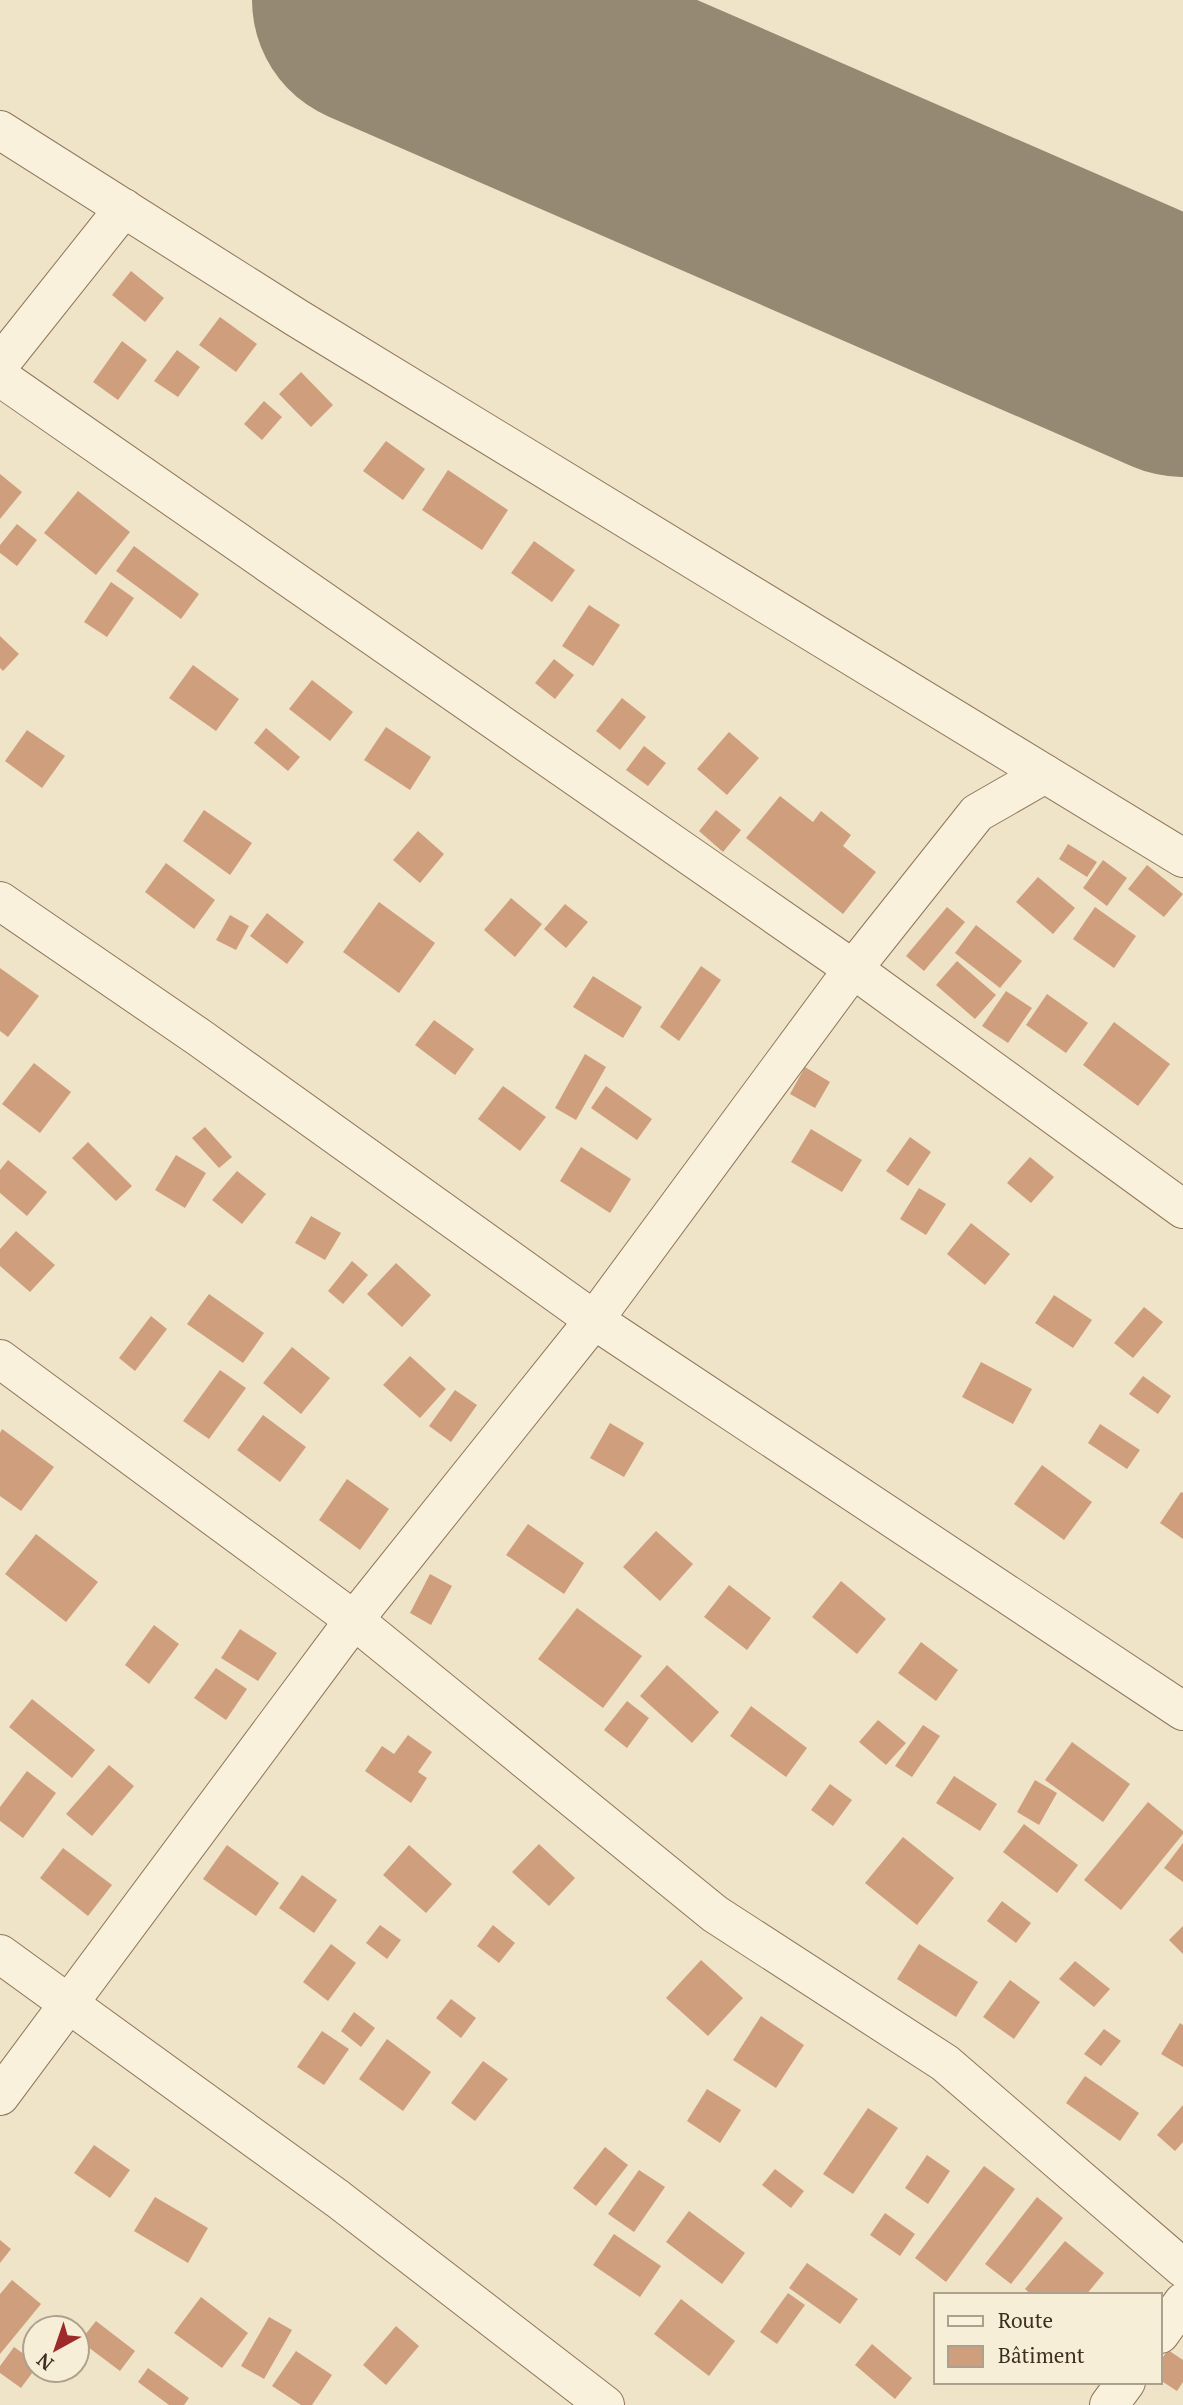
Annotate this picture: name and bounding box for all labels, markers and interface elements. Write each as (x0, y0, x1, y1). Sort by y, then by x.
legend (934, 2293, 1162, 2384)
text: Route (998, 2306, 1053, 2334)
north arrow (21, 2314, 91, 2384)
text: Bâtiment (998, 2341, 1085, 2369)
text: N (31, 2348, 58, 2377)

